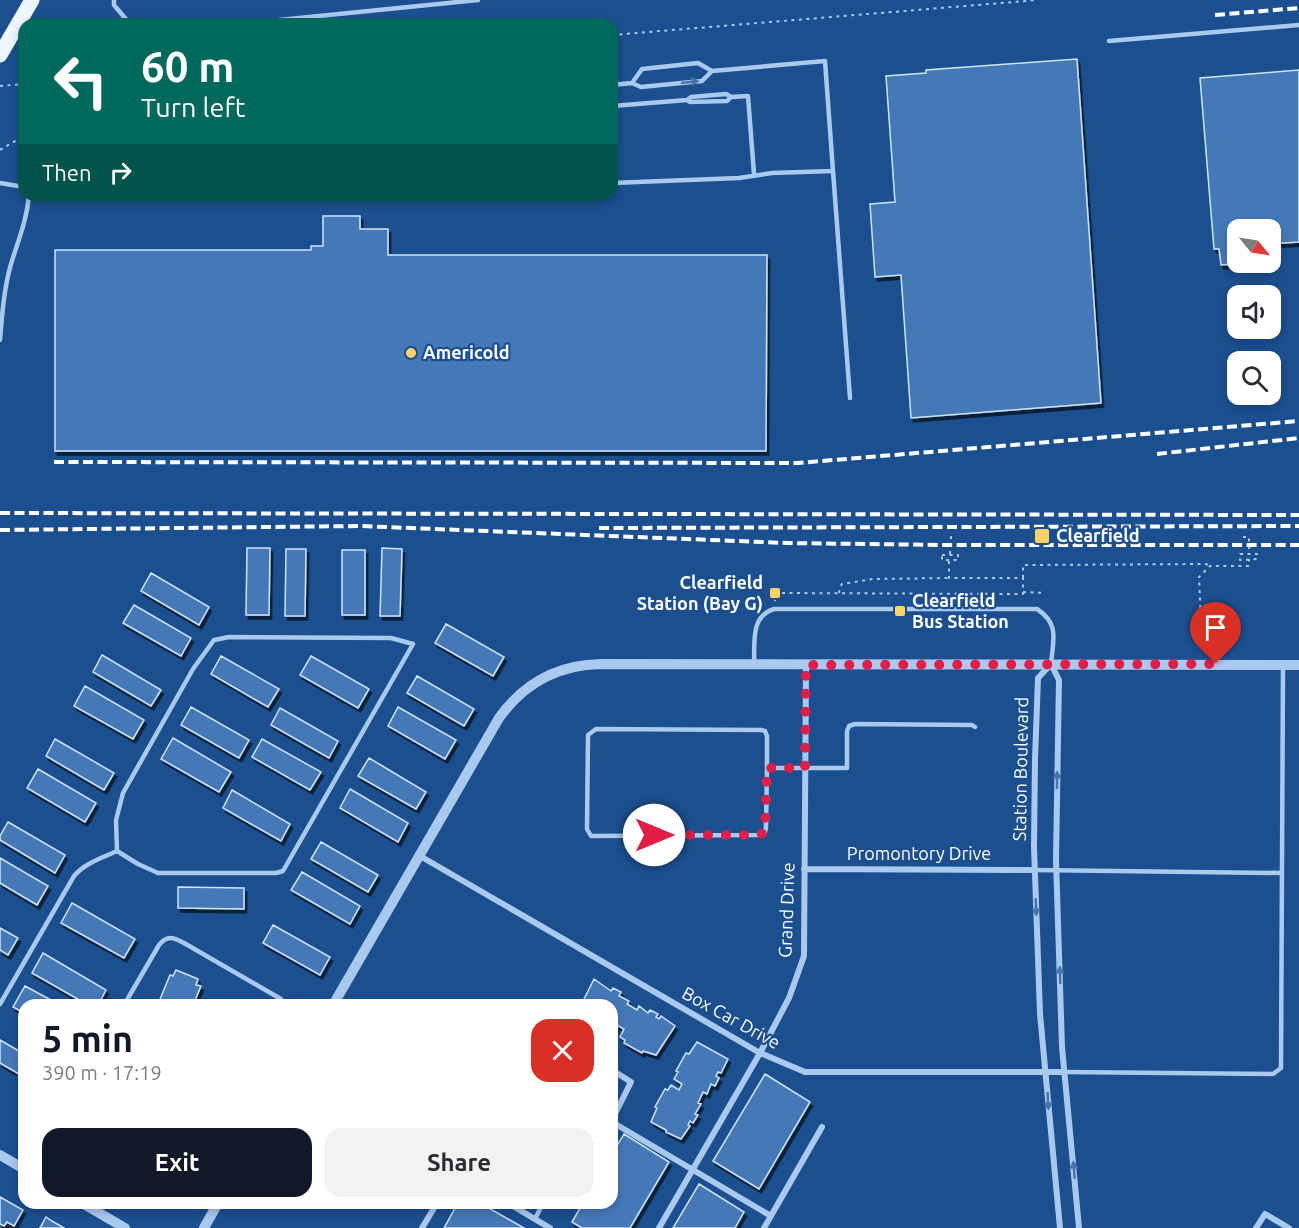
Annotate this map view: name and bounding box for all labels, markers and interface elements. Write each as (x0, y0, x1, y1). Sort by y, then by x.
icon: left (42, 42, 120, 120)
text: 60 m (141, 43, 235, 90)
one-way arrow (680, 77, 699, 87)
text: Turn left (141, 92, 245, 122)
icon: right (104, 156, 137, 189)
text: Then (42, 160, 92, 185)
north arrow (1227, 219, 1281, 273)
map controls (1227, 219, 1281, 405)
button: sound (1227, 285, 1281, 339)
place label: Americold (423, 342, 510, 362)
marker: Americold (404, 346, 418, 360)
button: search (1227, 351, 1281, 405)
place label: Clearfield (1056, 525, 1139, 545)
marker: Clearfield (1033, 527, 1051, 545)
place label: Clearfield Station (Bay G) (637, 572, 763, 614)
marker: Clearfield Station (Bay G) (768, 586, 782, 600)
place label: Clearfield Bus Station (912, 590, 1009, 631)
pin (1190, 602, 1241, 664)
marker: Clearfield Bus Station (893, 604, 907, 618)
icon: arrive (1199, 611, 1232, 644)
street label: Station Boulevard (1009, 697, 1031, 841)
one-way arrow (1053, 771, 1062, 790)
position arrow (622, 803, 686, 867)
street label: Promontory Drive (847, 843, 991, 863)
street label: Grand Drive (774, 862, 798, 958)
one-way arrow (1031, 897, 1040, 916)
one-way arrow (1055, 966, 1064, 985)
street label: Box Car Drive (679, 982, 784, 1052)
text: 5 min (42, 1018, 133, 1059)
button: close (531, 1019, 594, 1082)
text: 390 m · 17:19 (42, 1061, 162, 1084)
one-way arrow (1043, 1092, 1053, 1111)
button: Exit (42, 1128, 312, 1197)
button: Share (324, 1128, 594, 1197)
one-way arrow (1069, 1160, 1079, 1179)

